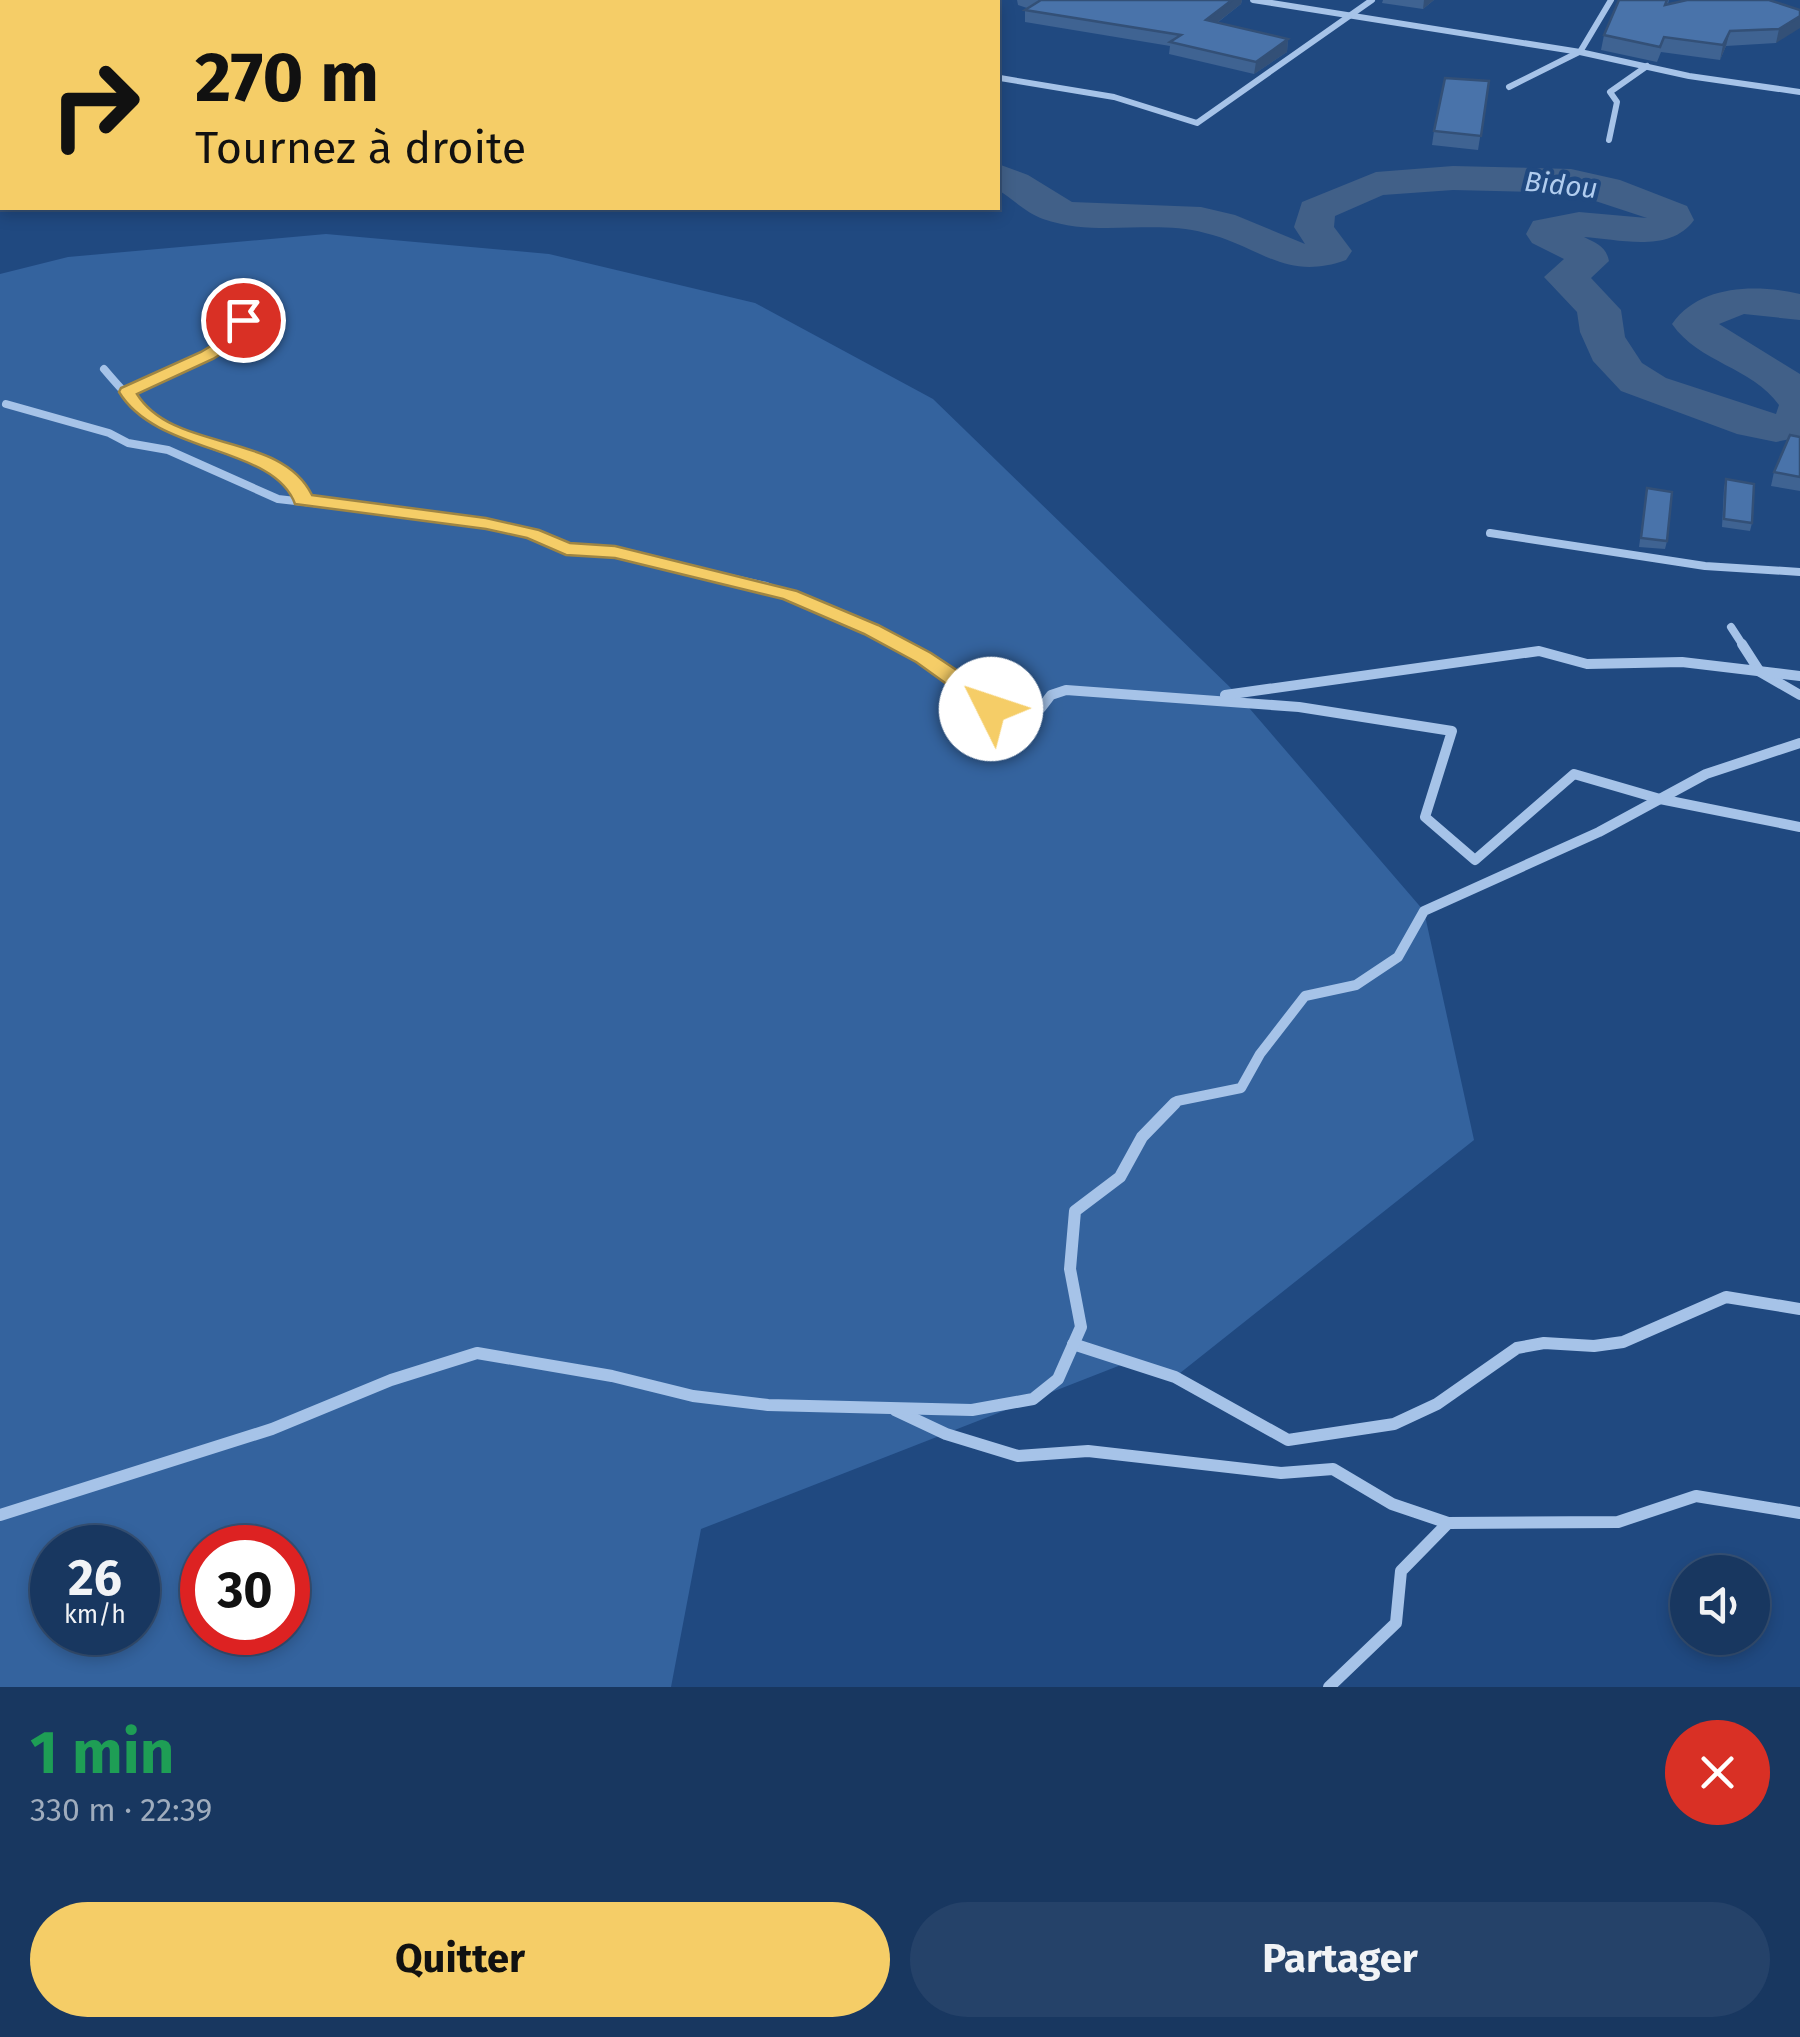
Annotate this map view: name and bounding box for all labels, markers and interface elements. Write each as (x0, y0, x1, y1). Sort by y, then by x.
text: 270 m (195, 36, 379, 120)
icon: right (30, 40, 160, 170)
text: Tournez à droite (195, 121, 526, 175)
water label: Bidou (1523, 165, 1599, 205)
pin (201, 278, 286, 363)
icon: arrive (216, 293, 271, 348)
position arrow (939, 657, 1043, 761)
speed limit sign: 30 (180, 1525, 310, 1655)
text: 26 (68, 1548, 122, 1608)
map controls (1670, 1555, 1770, 1655)
button: sound (1670, 1555, 1770, 1655)
text: km/h (64, 1600, 126, 1630)
text: 1 min (30, 1717, 174, 1789)
button: close (1665, 1720, 1770, 1825)
text: 330 m · 22:39 (30, 1791, 212, 1829)
button: Quitter (30, 1902, 890, 2017)
button: Partager (910, 1902, 1770, 2017)

